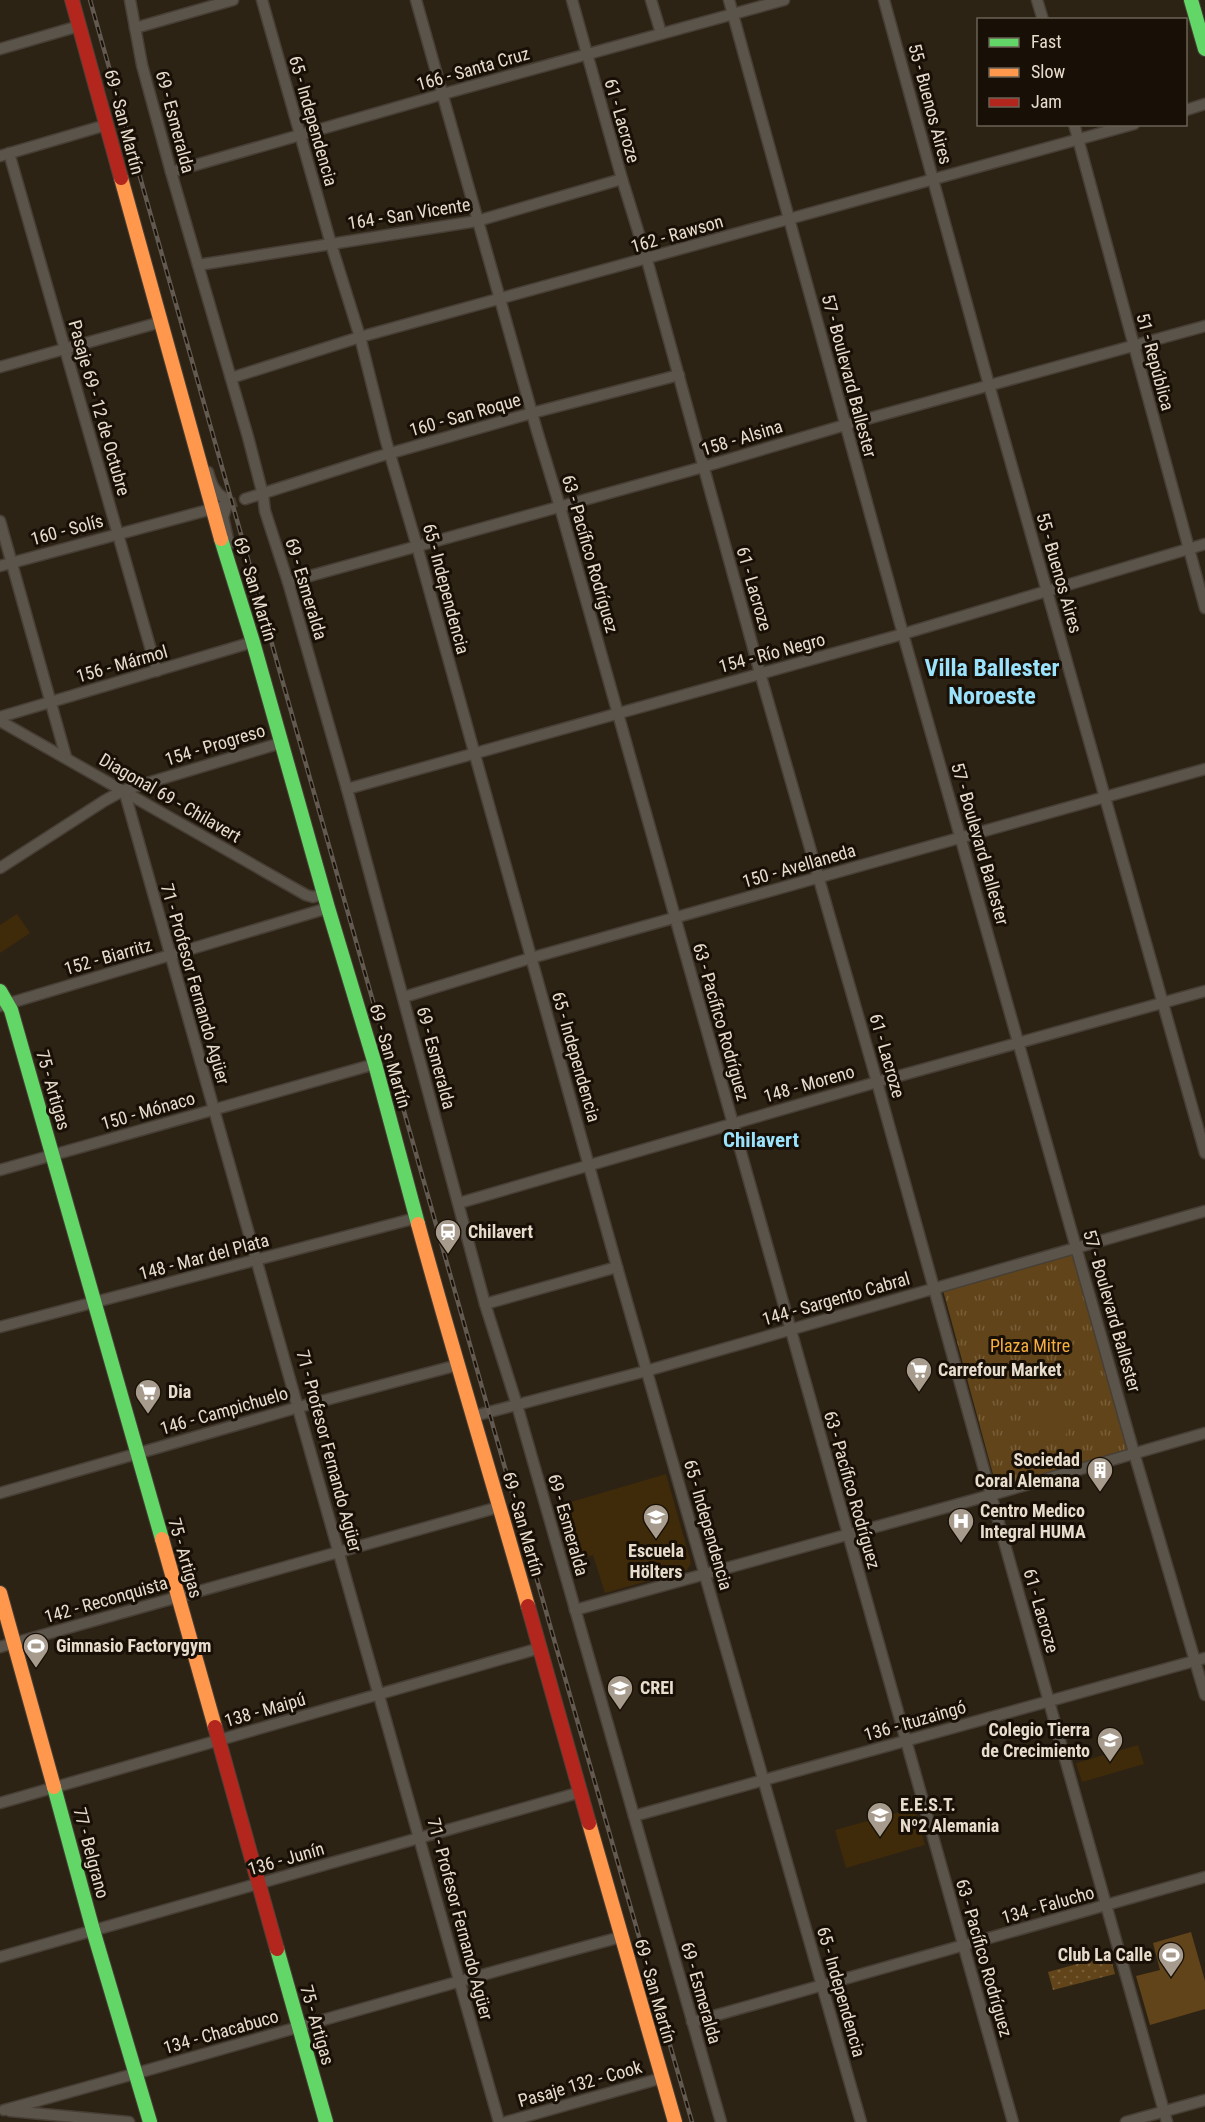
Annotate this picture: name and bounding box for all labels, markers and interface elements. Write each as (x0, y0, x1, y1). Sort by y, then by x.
legend (977, 18, 1187, 126)
text: Fast (1031, 31, 1062, 52)
street label: 55 - Buenos Aires (904, 41, 957, 166)
street label: 166 - Santa Cruz (414, 42, 532, 95)
street label: 65 - Independencia (285, 53, 342, 188)
text: Slow (1031, 61, 1066, 82)
street label: 69 - San Martín (100, 67, 149, 177)
street label: 69 - Esmeralda (152, 68, 199, 175)
street label: 61 - Lacroze (600, 76, 644, 165)
text: Jam (1031, 91, 1062, 112)
street label: 164 - San Vicente (346, 193, 472, 234)
street label: 162 - Rawson (628, 210, 726, 257)
street label: 57 - Boulevard Ballester (818, 292, 881, 460)
street label: 51 - República (1132, 311, 1179, 413)
street label: Pasaje 69 - 12 de Octubre (64, 318, 135, 498)
street label: 160 - San Roque (407, 389, 523, 440)
street label: 158 - Alsina (699, 415, 785, 460)
street label: 63 - Pacífico Rodríguez (558, 473, 623, 635)
street label: 160 - Solís (28, 510, 105, 549)
street label: 55 - Buenos Aires (1032, 510, 1087, 635)
street label: 65 - Independencia (419, 521, 474, 656)
street label: 69 - San Martín (230, 534, 281, 643)
street label: 69 - Esmeralda (281, 536, 332, 642)
street label: 61 - Lacroze (732, 544, 776, 633)
street label: 154 - Río Negro (716, 628, 827, 677)
street label: 156 - Mármol (74, 640, 170, 687)
district label: Villa Ballester Noroeste (925, 654, 1059, 710)
street label: 154 - Progreso (162, 719, 267, 770)
street label: Diagonal 69 - Chilavert (96, 748, 245, 847)
street label: 57 - Boulevard Ballester (947, 760, 1014, 928)
street label: 150 - Avellaneda (740, 839, 858, 892)
street label: 71 - Profesor Fernando Agüer (157, 881, 234, 1087)
street label: 152 - Biarritz (62, 934, 154, 979)
street label: 63 - Pacífico Rodríguez (689, 941, 754, 1103)
street label: 65 - Independencia (548, 989, 605, 1124)
street label: 69 - San Martín (366, 1001, 415, 1111)
street label: 69 - Esmeralda (413, 1004, 460, 1111)
street label: 61 - Lacroze (865, 1011, 909, 1100)
street label: 75 - Artigas (32, 1048, 75, 1132)
street label: 148 - Moreno (761, 1061, 857, 1107)
street label: 150 - Mónaco (98, 1087, 197, 1134)
district label: Chilavert (723, 1128, 799, 1152)
station icon: Chilavert (433, 1217, 463, 1255)
place label: Chilavert (468, 1221, 534, 1242)
street label: 57 - Boulevard Ballester (1079, 1227, 1146, 1395)
street label: 148 - Mar del Plata (137, 1229, 271, 1284)
street label: 144 - Sargento Cabral (760, 1267, 912, 1330)
park label: Plaza Mitre (990, 1335, 1070, 1356)
street label: 71 - Profesor Fernando Agüer (292, 1348, 367, 1555)
supermarket icon: Carrefour Market (904, 1355, 934, 1393)
place label: Carrefour Market (938, 1359, 1062, 1380)
supermarket icon: Dia (133, 1377, 163, 1415)
place label: Dia (168, 1381, 191, 1402)
street label: 146 - Campichuelo (157, 1382, 290, 1439)
street label: 63 - Pacífico Rodríguez (820, 1409, 885, 1571)
place label: Sociedad Coral Alemana (975, 1449, 1080, 1491)
building icon: Sociedad Coral Alemana (1085, 1455, 1115, 1493)
street label: 65 - Independencia (680, 1457, 737, 1592)
street label: 69 - San Martín (499, 1469, 548, 1579)
street label: 69 - Esmeralda (544, 1471, 593, 1578)
place label: Centro Medico Integral HUMA (980, 1500, 1086, 1542)
school or university icon: Escuela Hölters (641, 1502, 671, 1540)
hospital icon: Centro Medico Integral HUMA (946, 1506, 976, 1544)
street label: 75 - Artigas (164, 1516, 207, 1600)
place label: Escuela Hölters (628, 1540, 684, 1582)
street label: 61 - Lacroze (1019, 1566, 1063, 1655)
street label: 142 - Reconquista (42, 1572, 170, 1627)
sports icon: Gimnasio Factorygym (21, 1631, 51, 1669)
place label: Gimnasio Factorygym (56, 1635, 211, 1656)
school or university icon: CREI (605, 1673, 635, 1711)
place label: CREI (640, 1677, 674, 1698)
street label: 138 - Maipú (222, 1688, 308, 1731)
street label: 136 - Ituzaingó (861, 1696, 968, 1745)
place label: Colegio Tierra de Crecimiento (981, 1719, 1090, 1761)
school or university icon: Colegio Tierra de Crecimiento (1095, 1725, 1125, 1763)
place label: E.E.S.T. Nº2 Alemania (900, 1794, 999, 1836)
school or university icon: E.E.S.T. Nº2 Alemania (865, 1800, 895, 1838)
street label: 77 - Belgrano (69, 1805, 114, 1901)
street label: 71 - Profesor Fernando Agüer (423, 1816, 498, 2023)
street label: 136 - Junín (245, 1838, 326, 1879)
street label: 63 - Pacífico Rodríguez (952, 1877, 1017, 2039)
street label: 134 - Falucho (999, 1881, 1097, 1928)
street label: 65 - Independencia (813, 1924, 870, 2059)
street label: 69 - San Martín (631, 1936, 680, 2046)
street label: 69 - Esmeralda (677, 1939, 726, 2046)
sports icon: Club La Calle (1156, 1940, 1186, 1978)
place label: Club La Calle (1058, 1944, 1152, 1965)
street label: 75 - Artigas (296, 1983, 339, 2067)
street label: 134 - Chacabuco (161, 2005, 281, 2058)
street label: Pasaje 132 - Cook (516, 2056, 644, 2111)

